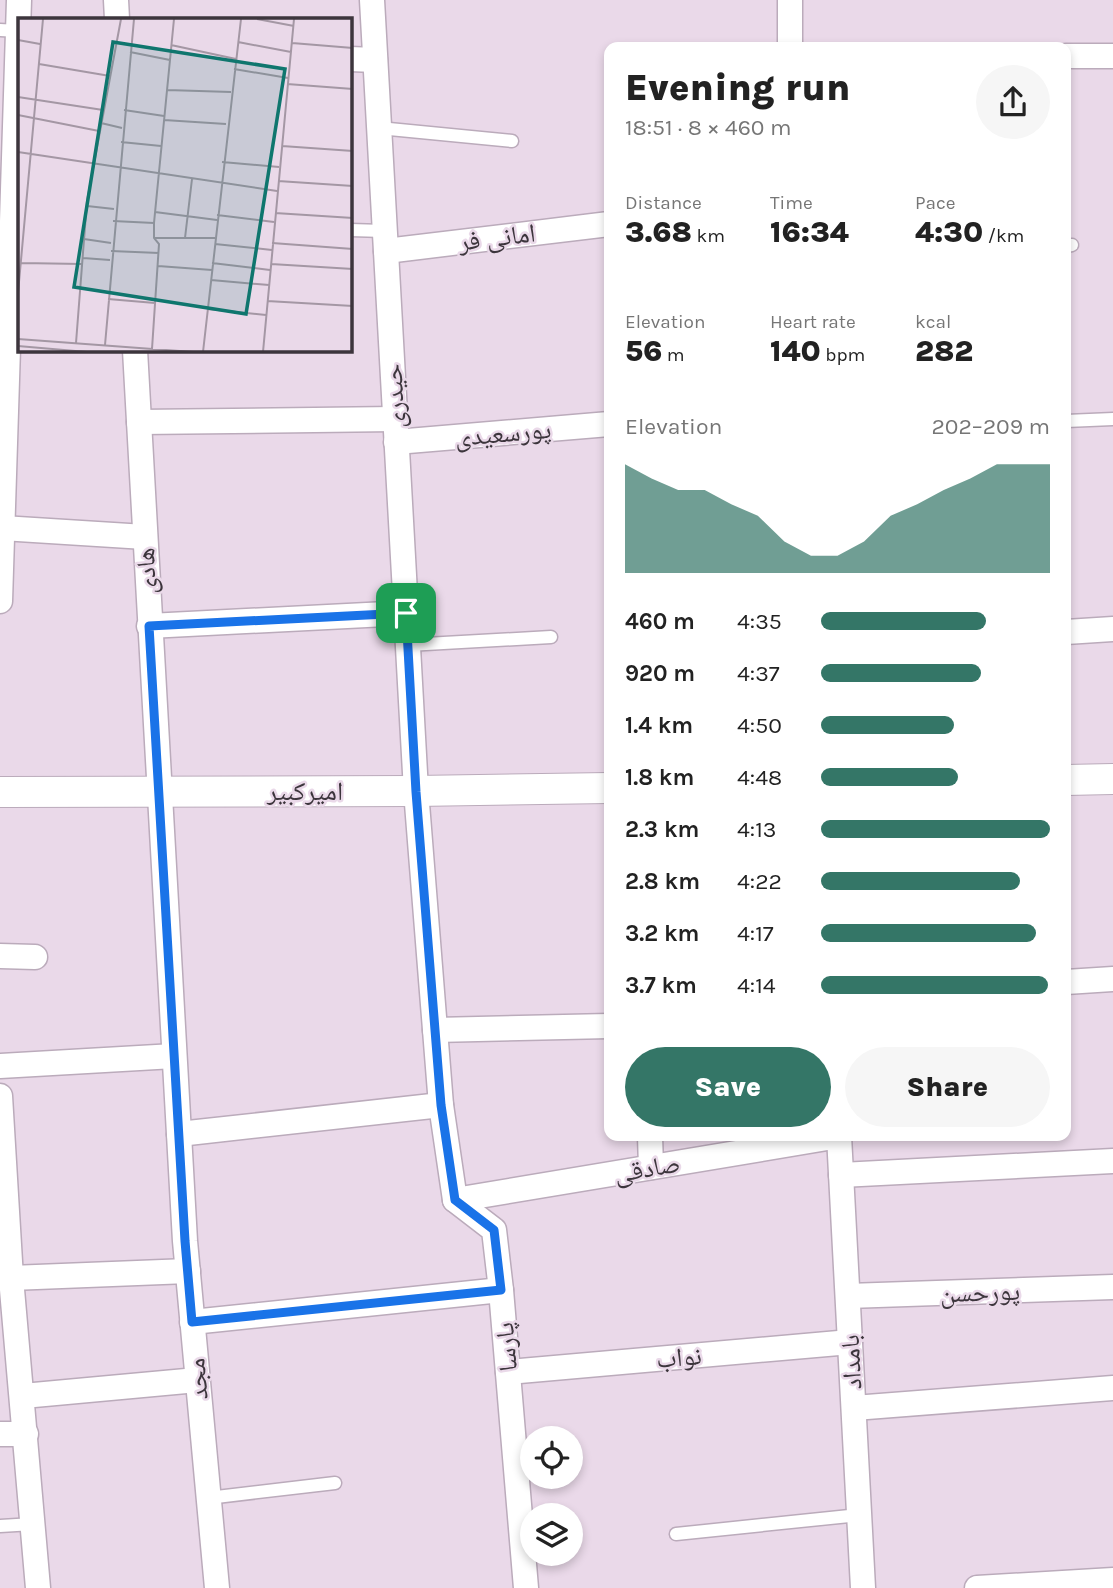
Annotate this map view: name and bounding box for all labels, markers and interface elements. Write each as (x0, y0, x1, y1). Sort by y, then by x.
inset map (18, 18, 352, 352)
text: Evening run (625, 65, 850, 110)
button: share (976, 65, 1050, 139)
text: 18:51 · 8 × 460 m (625, 114, 791, 141)
text: Distance (625, 192, 702, 214)
text: Time (770, 192, 813, 214)
text: Pace (915, 192, 956, 214)
text: 3.68 (625, 214, 692, 250)
text: 16:34 (770, 214, 849, 250)
text: 4:30 (915, 214, 983, 250)
street label: امانی فر (456, 217, 537, 258)
text: km (692, 225, 725, 247)
text: /km (983, 225, 1024, 247)
text: Elevation (625, 311, 705, 333)
text: Heart rate (770, 311, 856, 333)
text: kcal (915, 311, 951, 333)
text: 56 (625, 333, 662, 369)
text: 140 (770, 333, 821, 369)
text: 282 (915, 333, 973, 369)
text: m (662, 344, 685, 366)
text: bpm (821, 344, 865, 366)
street label: حیدری (377, 363, 412, 429)
text: Elevation (625, 413, 722, 440)
text: 202–209 m (932, 413, 1050, 440)
street label: پورسعیدی (454, 414, 553, 453)
street label: هادی (130, 547, 163, 595)
pin (376, 583, 436, 643)
icon: arrive (387, 594, 425, 632)
text: 460 m (625, 608, 695, 635)
text: 4:35 (737, 608, 782, 635)
text: 920 m (625, 660, 695, 687)
text: 4:37 (737, 660, 780, 687)
text: 1.4 km (625, 712, 693, 739)
text: 4:50 (737, 712, 782, 739)
text: 1.8 km (625, 764, 694, 791)
text: 4:48 (737, 764, 782, 791)
street label: امیرکبیر (266, 776, 343, 807)
text: 2.3 km (625, 816, 699, 843)
text: 4:13 (737, 816, 776, 843)
text: 2.8 km (625, 868, 700, 895)
text: 4:22 (737, 868, 782, 895)
text: 3.2 km (625, 920, 699, 947)
text: 4:17 (737, 920, 774, 947)
text: 3.7 km (625, 972, 697, 999)
text: 4:14 (737, 972, 776, 999)
button: Save (625, 1047, 831, 1127)
button: Share (845, 1047, 1050, 1127)
street label: صادقی (612, 1147, 683, 1190)
street label: پورحسن (939, 1276, 1021, 1310)
street label: پارسا (489, 1321, 524, 1373)
street label: بامداد (835, 1334, 868, 1390)
street label: نواب (655, 1340, 703, 1375)
street label: مجد (180, 1357, 215, 1401)
map controls (520, 1426, 583, 1566)
button: locate (520, 1426, 583, 1489)
button: layers (520, 1503, 583, 1566)

